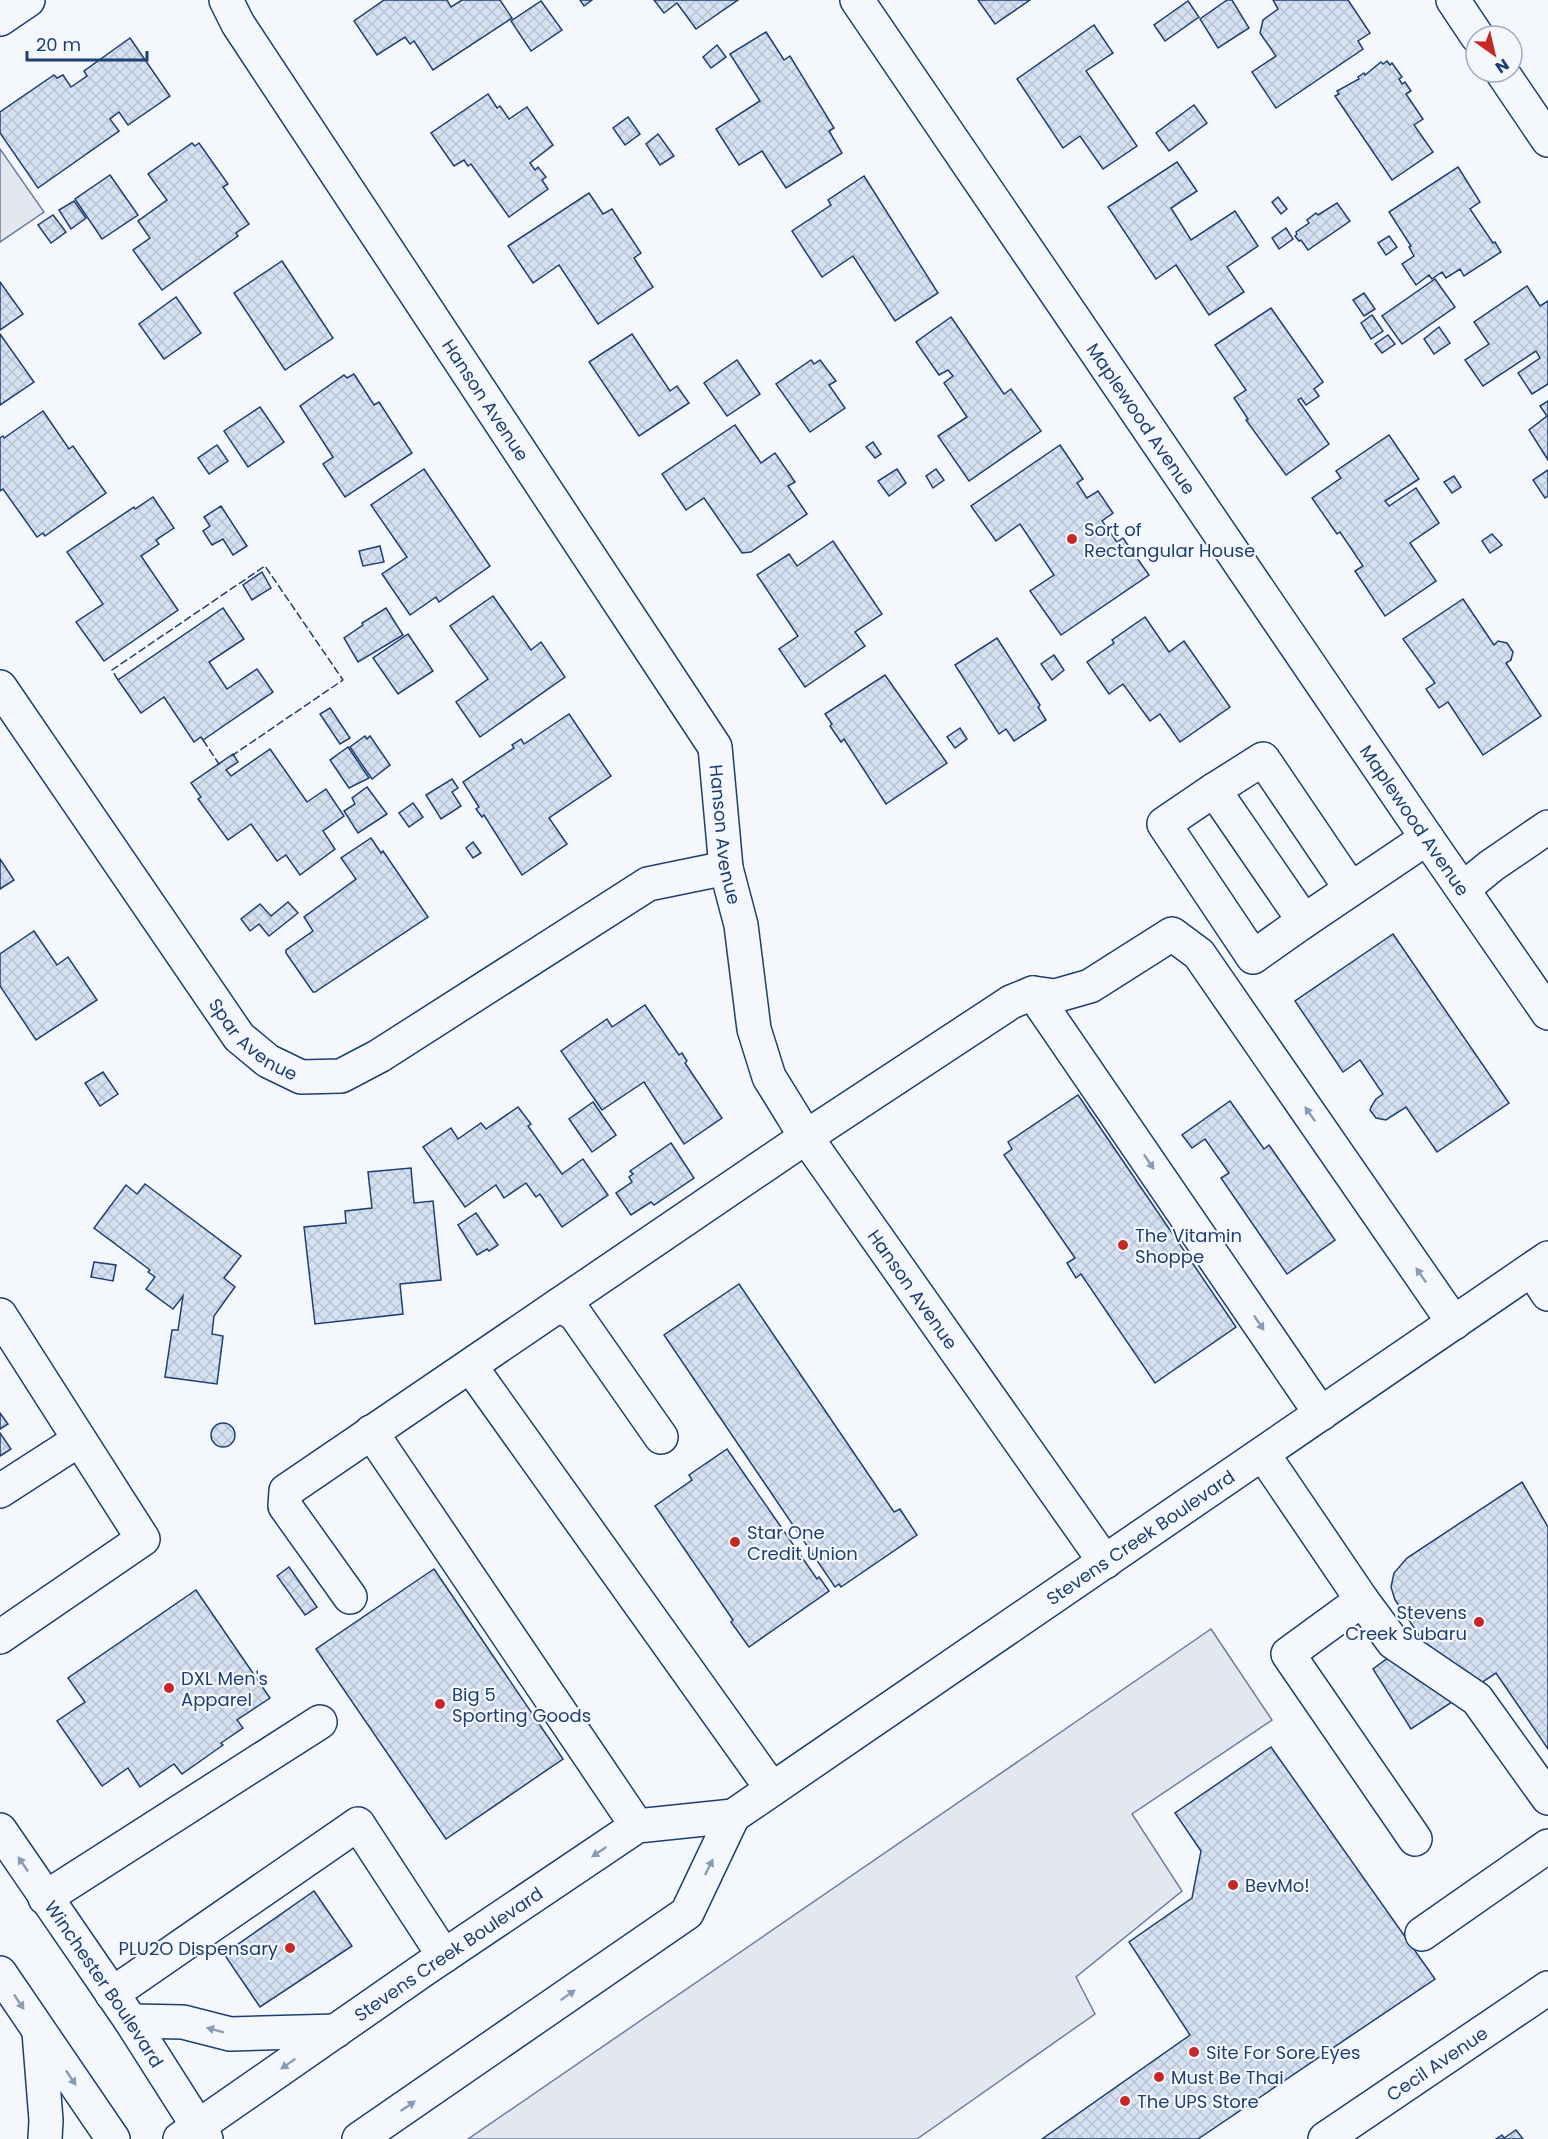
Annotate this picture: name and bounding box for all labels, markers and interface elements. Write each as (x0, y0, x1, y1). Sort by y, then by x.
scale bar (27, 24, 147, 62)
north arrow (1464, 24, 1524, 84)
text: 20 m (36, 32, 81, 57)
text: N (1491, 53, 1514, 79)
street label: Hanson Avenue (437, 334, 535, 466)
street label: Maplewood Avenue (1081, 338, 1202, 499)
place label: Sort of Rectangular House (1084, 517, 1255, 563)
marker: Sort of Rectangular House (1065, 532, 1079, 546)
street label: Maplewood Avenue (1355, 740, 1476, 901)
street label: Hanson Avenue (704, 763, 748, 907)
street label: Spar Avenue (203, 993, 302, 1086)
one-way arrow (1304, 1107, 1316, 1123)
one-way arrow (1143, 1154, 1155, 1170)
place label: The Vitamin Shoppe (1135, 1223, 1242, 1269)
street label: Hanson Avenue (862, 1224, 964, 1354)
marker: The Vitamin Shoppe (1116, 1238, 1130, 1252)
one-way arrow (1415, 1267, 1427, 1283)
one-way arrow (1253, 1315, 1265, 1331)
street label: Stevens Creek Boulevard (1041, 1464, 1239, 1611)
place label: Star One Credit Union (747, 1520, 858, 1566)
marker: Star One Credit Union (728, 1535, 742, 1549)
place label: Stevens Creek Subaru (1345, 1600, 1467, 1646)
marker: Stevens Creek Subaru (1472, 1615, 1486, 1629)
place label: DXL Men's Apparel (181, 1666, 268, 1712)
marker: DXL Men's Apparel (162, 1681, 176, 1695)
place label: Big 5 Sporting Goods (452, 1682, 591, 1728)
marker: Big 5 Sporting Goods (433, 1697, 447, 1711)
one-way arrow (591, 1846, 607, 1857)
one-way arrow (17, 1856, 28, 1872)
one-way arrow (704, 1859, 713, 1876)
place label: BevMo! (1245, 1873, 1310, 1898)
marker: BevMo! (1226, 1878, 1240, 1892)
street label: Stevens Creek Boulevard (349, 1881, 548, 2027)
street label: Winchester Boulevard (39, 1895, 170, 2072)
place label: PLU2O Dispensary (119, 1936, 278, 1961)
marker: PLU2O Dispensary (283, 1941, 297, 1955)
one-way arrow (560, 1989, 576, 2001)
one-way arrow (13, 1993, 25, 2009)
street label: Cecil Avenue (1381, 2020, 1492, 2107)
one-way arrow (206, 2025, 224, 2035)
place label: Site For Sore Eyes (1206, 2040, 1360, 2065)
marker: Site For Sore Eyes (1187, 2045, 1201, 2059)
one-way arrow (280, 2058, 296, 2069)
place label: Must Be Thai (1171, 2065, 1284, 2090)
one-way arrow (65, 2070, 77, 2086)
marker: Must Be Thai (1152, 2070, 1166, 2084)
place label: The UPS Store (1137, 2089, 1259, 2114)
marker: The UPS Store (1118, 2094, 1132, 2108)
one-way arrow (399, 2100, 415, 2112)

